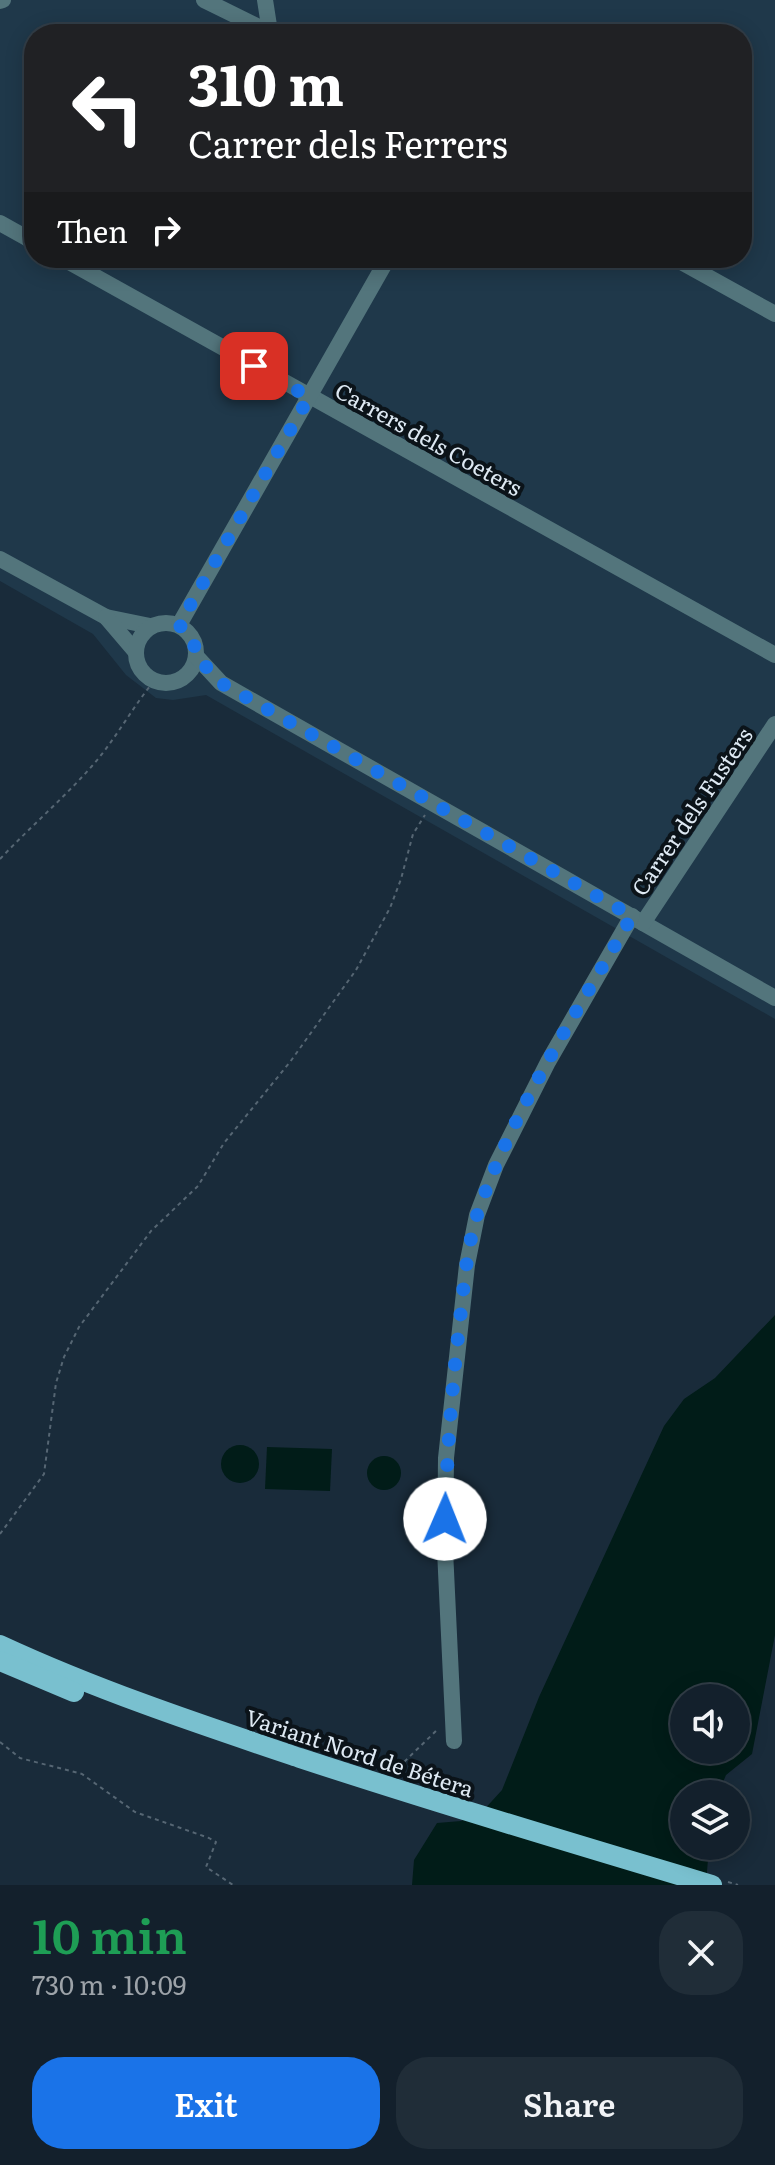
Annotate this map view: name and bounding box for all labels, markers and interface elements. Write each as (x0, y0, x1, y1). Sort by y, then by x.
text: 310 m (188, 40, 344, 123)
icon: left (56, 56, 160, 160)
text: Carrer dels Ferrers (188, 116, 508, 169)
text: Then (56, 208, 128, 252)
icon: right (144, 208, 188, 252)
pin (220, 332, 288, 400)
icon: arrive (232, 344, 276, 388)
street label: Carrers dels Coeters (330, 373, 528, 503)
street label: Carrer dels Fusters (622, 720, 760, 902)
position arrow (403, 1477, 487, 1561)
map controls (670, 1684, 750, 1860)
button: sound (670, 1684, 750, 1764)
street label: Variant Nord de Bétera (242, 1700, 478, 1804)
button: layers (670, 1780, 750, 1860)
text: 10 min (32, 1898, 187, 1969)
button: close (659, 1911, 743, 1995)
text: 730 m · 10:09 (32, 1964, 186, 2003)
button: Exit (32, 2057, 380, 2149)
button: Share (396, 2057, 743, 2149)

